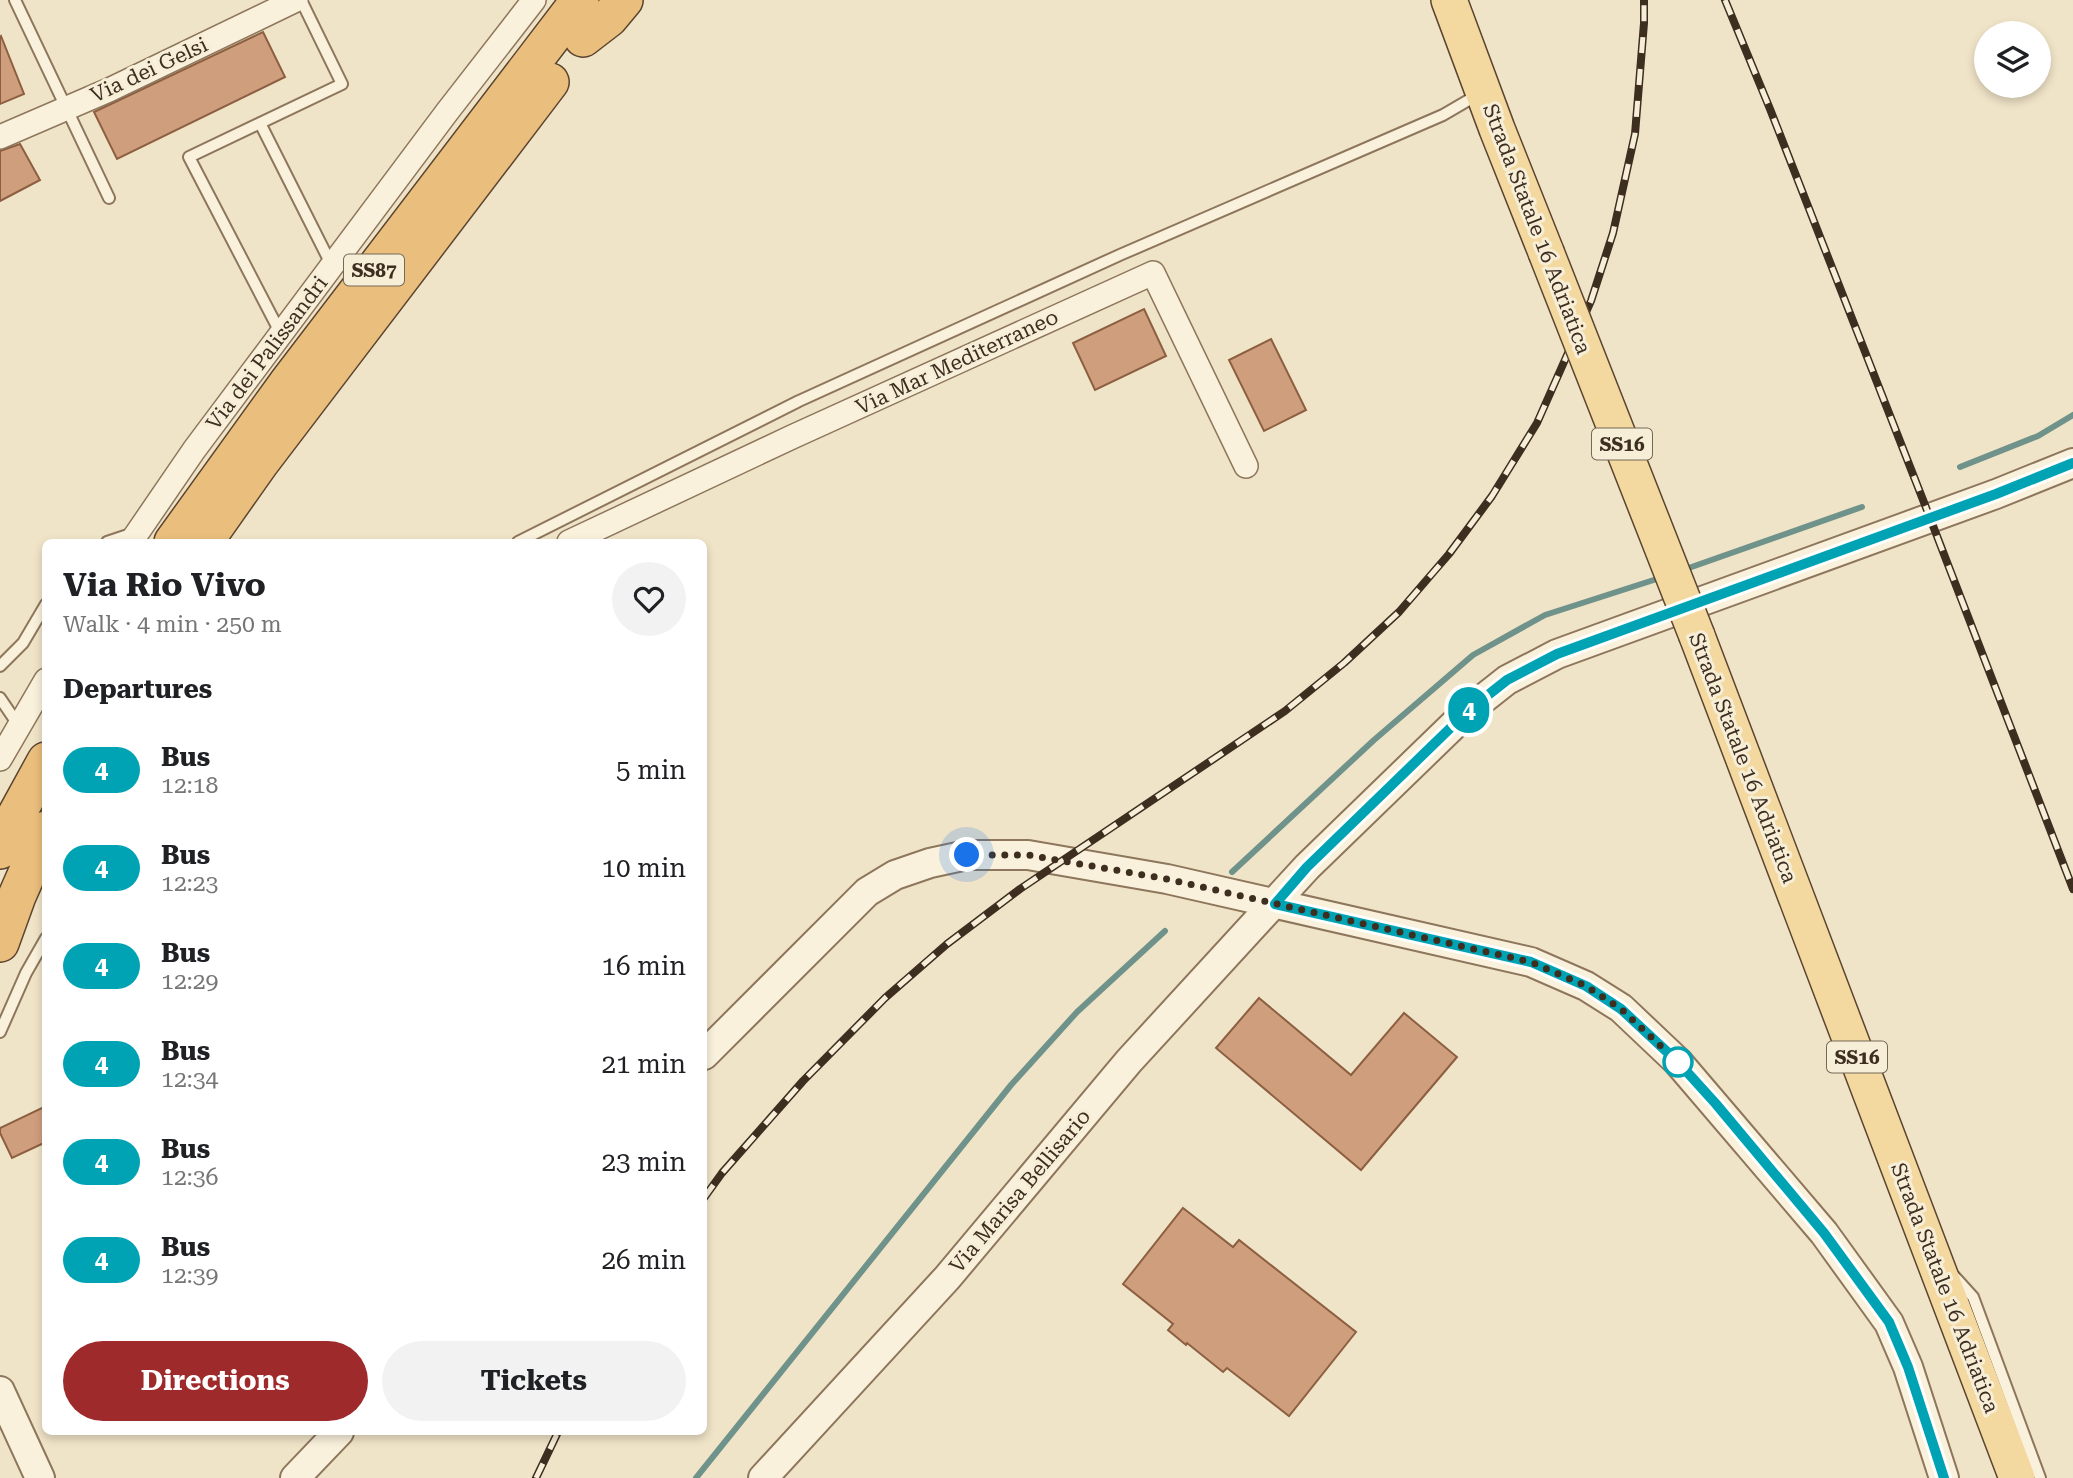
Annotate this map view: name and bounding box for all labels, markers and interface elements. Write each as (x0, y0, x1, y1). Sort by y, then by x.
map controls (1974, 21, 2051, 98)
button: layers (1974, 21, 2051, 98)
street label: Via dei Gelsi (87, 32, 212, 108)
street label: Strada Statale 16 Adriatica (1478, 101, 1596, 358)
road number: SS87 (344, 254, 404, 286)
street label: Via dei Palissandri (201, 271, 333, 435)
street label: Via Mar Mediterraneo (852, 305, 1062, 419)
road number: SS16 (1592, 428, 1652, 460)
button: heart (612, 562, 686, 636)
text: Via Rio Vivo (63, 565, 266, 604)
text: Walk · 4 min · 250 m (63, 611, 282, 638)
street label: Strada Statale 16 Adriatica (1684, 630, 1802, 887)
text: Departures (63, 674, 212, 704)
line badge: 4 (1446, 687, 1492, 733)
text: 4 (1462, 696, 1476, 724)
text: Bus (161, 742, 210, 772)
text: 5 min (616, 755, 686, 785)
text: 4 (95, 756, 108, 784)
text: 12:18 (161, 772, 218, 799)
your location (949, 837, 984, 872)
text: Bus (161, 840, 210, 870)
text: 10 min (602, 853, 686, 883)
text: 4 (95, 854, 108, 882)
text: 12:23 (161, 870, 218, 897)
text: Bus (161, 938, 210, 968)
text: 16 min (602, 951, 686, 981)
text: 4 (95, 952, 108, 980)
text: 12:29 (161, 968, 218, 995)
text: Bus (161, 1036, 210, 1066)
road number: SS16 (1827, 1042, 1887, 1072)
unlabelled marker (1663, 1047, 1693, 1077)
text: 21 min (602, 1049, 686, 1079)
text: 4 (95, 1050, 108, 1078)
text: 12:34 (161, 1066, 218, 1093)
street label: Via Marisa Bellisario (945, 1104, 1095, 1278)
text: Bus (161, 1134, 210, 1164)
text: 23 min (602, 1147, 686, 1177)
text: 4 (95, 1148, 108, 1176)
street label: Strada Statale 16 Adriatica (1886, 1160, 2004, 1417)
text: 12:36 (161, 1164, 218, 1191)
text: Bus (161, 1232, 210, 1262)
text: 26 min (602, 1245, 686, 1275)
text: 4 (95, 1246, 108, 1274)
text: 12:39 (161, 1262, 218, 1289)
button: Directions (63, 1341, 368, 1421)
button: Tickets (382, 1341, 686, 1421)

